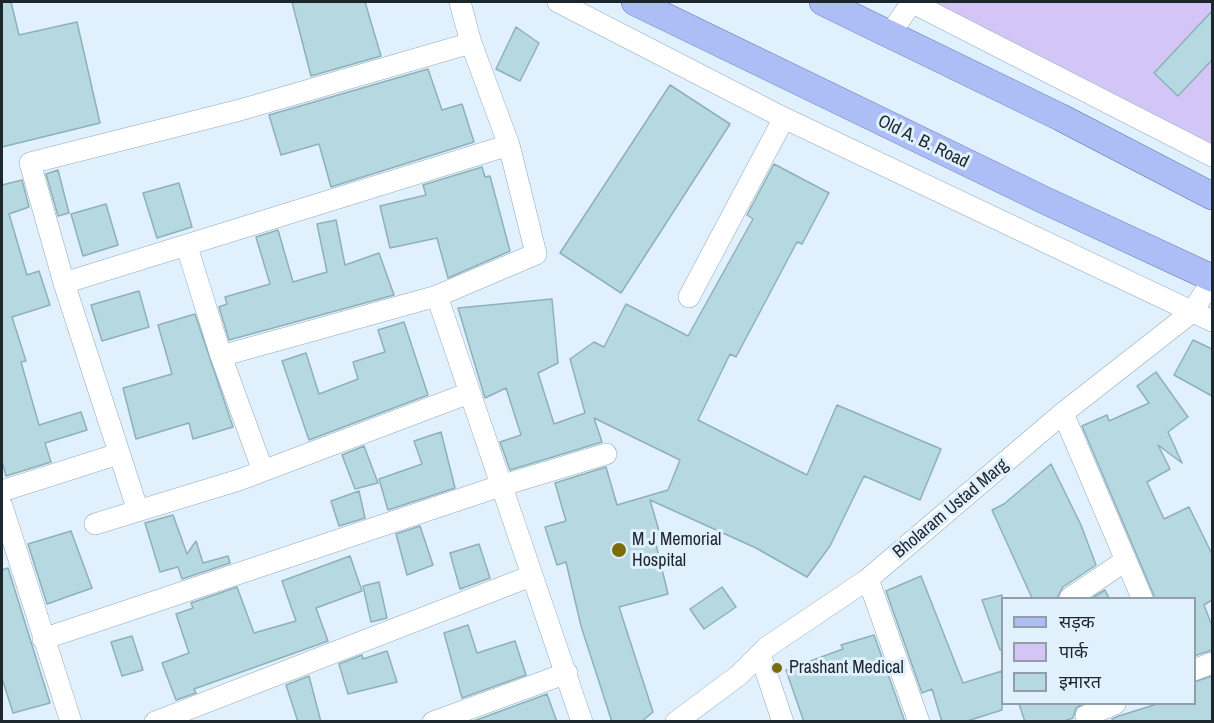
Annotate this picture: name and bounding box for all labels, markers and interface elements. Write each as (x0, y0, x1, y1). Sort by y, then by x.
street label: Old A. B. Road (874, 111, 972, 173)
street label: Bholaram Ustad Marg (889, 455, 1013, 563)
place label: M J Memorial Hospital (632, 529, 721, 572)
marker: M J Memorial Hospital (610, 541, 628, 559)
legend (1001, 597, 1196, 705)
text: सड़क (1059, 609, 1095, 634)
text: पार्क (1059, 639, 1088, 664)
place label: Prashant Medical (789, 657, 904, 679)
marker: Prashant Medical (770, 661, 784, 675)
text: इमारत (1059, 669, 1101, 694)

